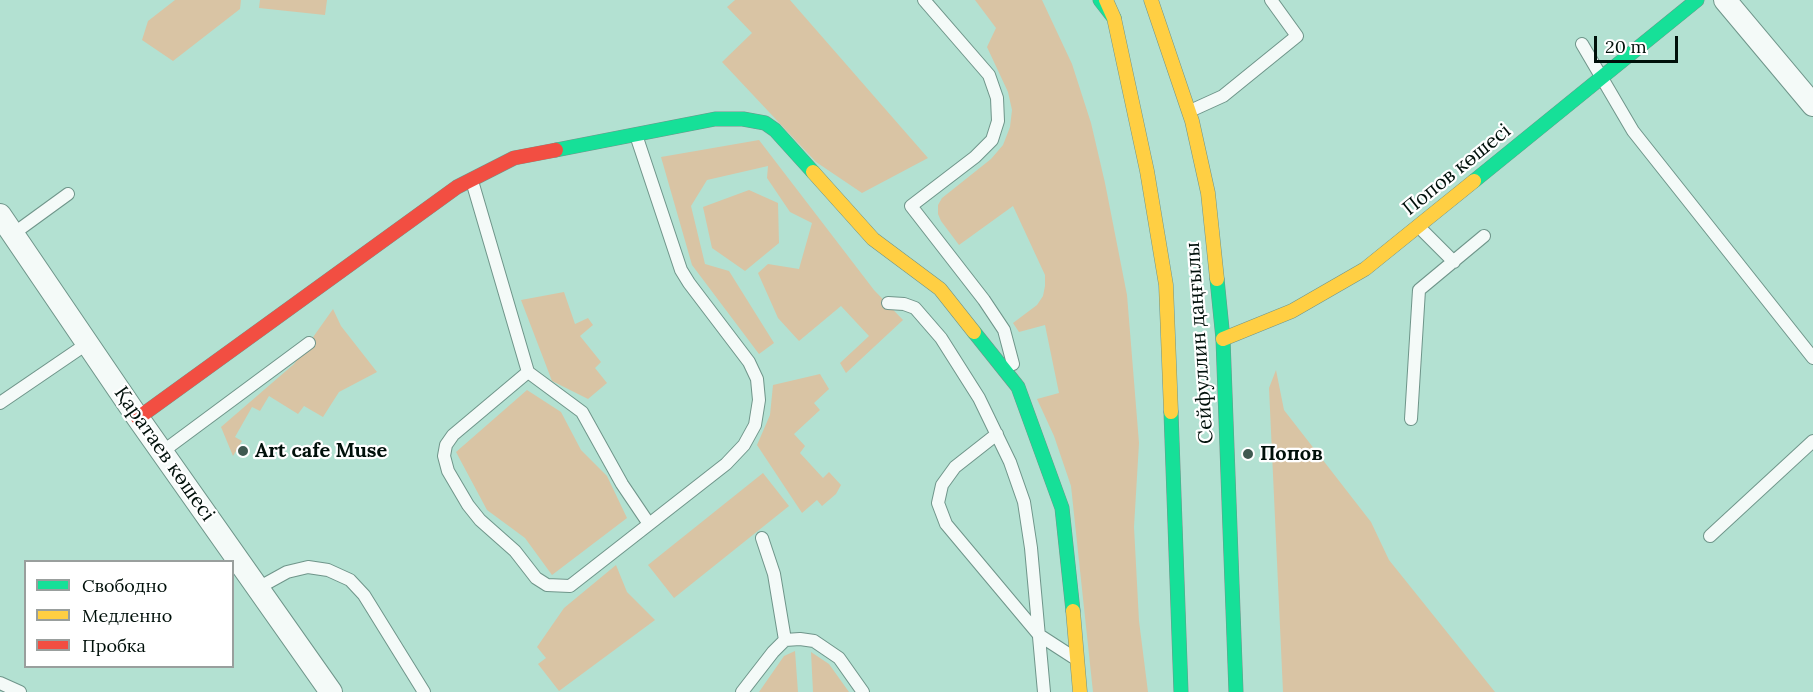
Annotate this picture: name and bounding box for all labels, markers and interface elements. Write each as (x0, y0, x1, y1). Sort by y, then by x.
scale bar (1597, 24, 1681, 62)
text: 20 m (1605, 35, 1647, 58)
street label: Попов көшесі (1398, 119, 1516, 221)
street label: Сейфуллин даңғылы (1181, 241, 1219, 445)
street label: Қаратаев көшесі (109, 382, 219, 526)
place label: Art cafe Muse (255, 439, 387, 463)
place label: Попов (1260, 442, 1323, 466)
marker: Art cafe Muse (236, 444, 250, 458)
marker: Попов (1241, 447, 1255, 461)
legend (24, 560, 234, 668)
text: Свободно (82, 574, 167, 597)
text: Медленно (82, 604, 172, 627)
text: Пробка (82, 634, 146, 657)

